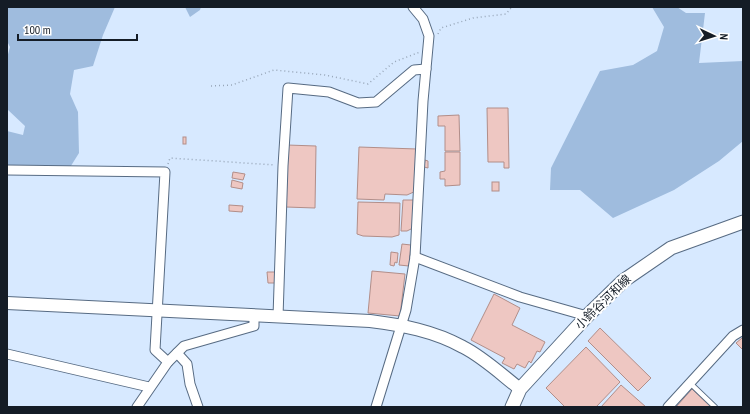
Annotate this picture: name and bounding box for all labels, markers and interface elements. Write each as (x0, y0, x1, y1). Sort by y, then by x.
scale bar (18, 16, 137, 42)
north arrow (694, 16, 734, 56)
text: 100 m (24, 22, 51, 37)
text: N (717, 33, 731, 40)
street label: 小鈴谷河和線 (572, 271, 634, 332)

